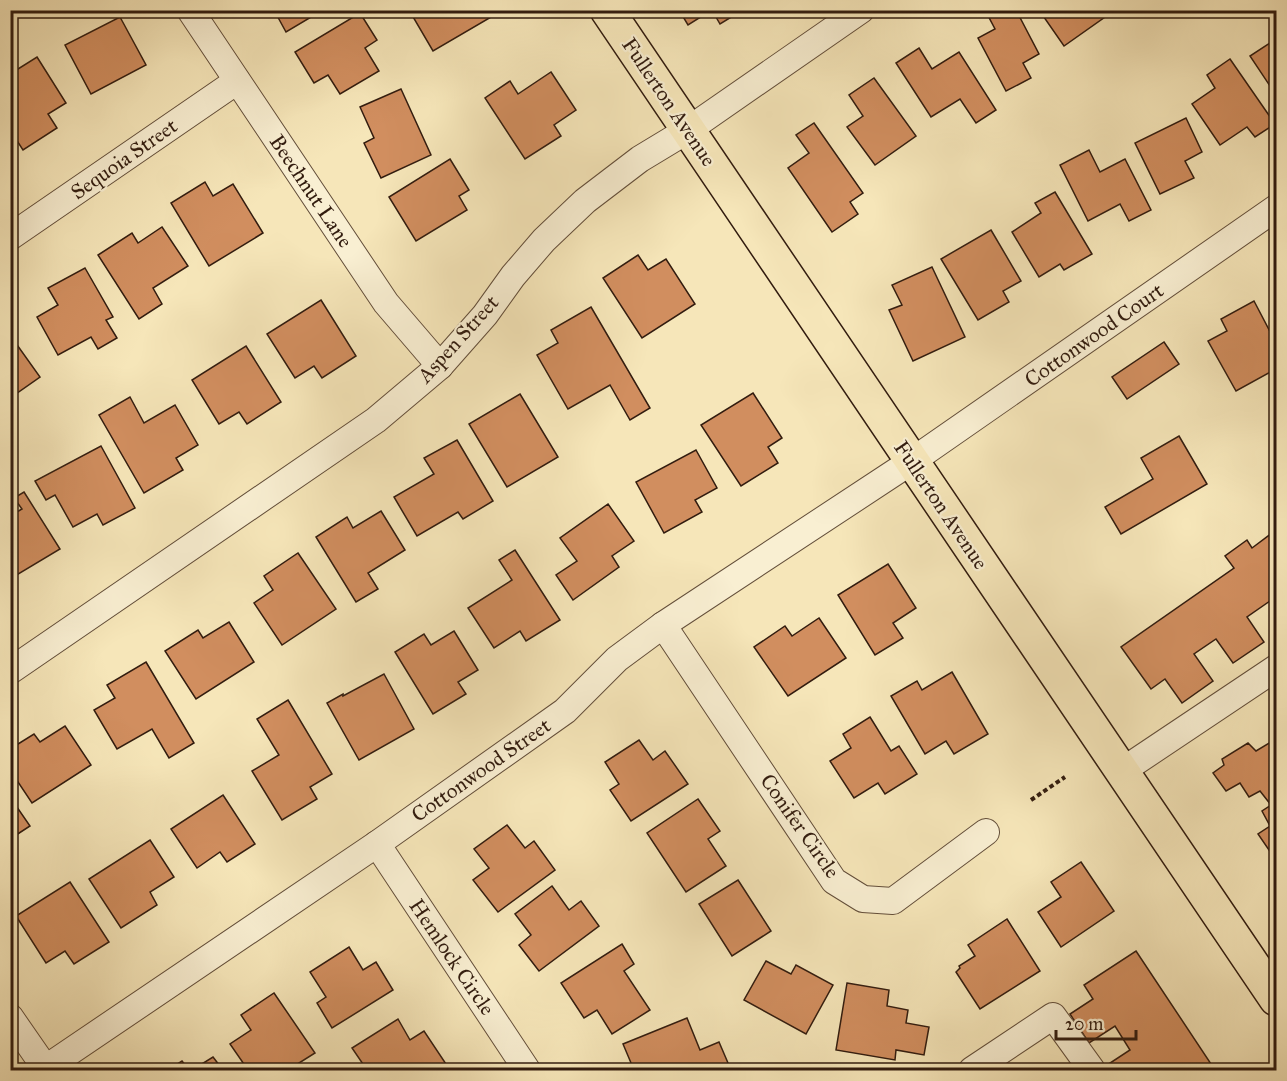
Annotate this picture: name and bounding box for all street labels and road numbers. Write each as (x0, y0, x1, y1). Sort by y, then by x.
street label: Fullerton Avenue (616, 33, 722, 172)
street label: Sequoia Street (66, 112, 183, 205)
street label: Beechnut Lane (264, 130, 358, 253)
street label: Cottonwood Court (1020, 277, 1169, 393)
street label: Aspen Street (411, 289, 505, 389)
street label: Fullerton Avenue (888, 436, 994, 575)
street label: Cottonwood Street (406, 712, 556, 828)
street label: Conifer Circle (755, 769, 846, 883)
street label: Hemlock Circle (404, 894, 501, 1020)

